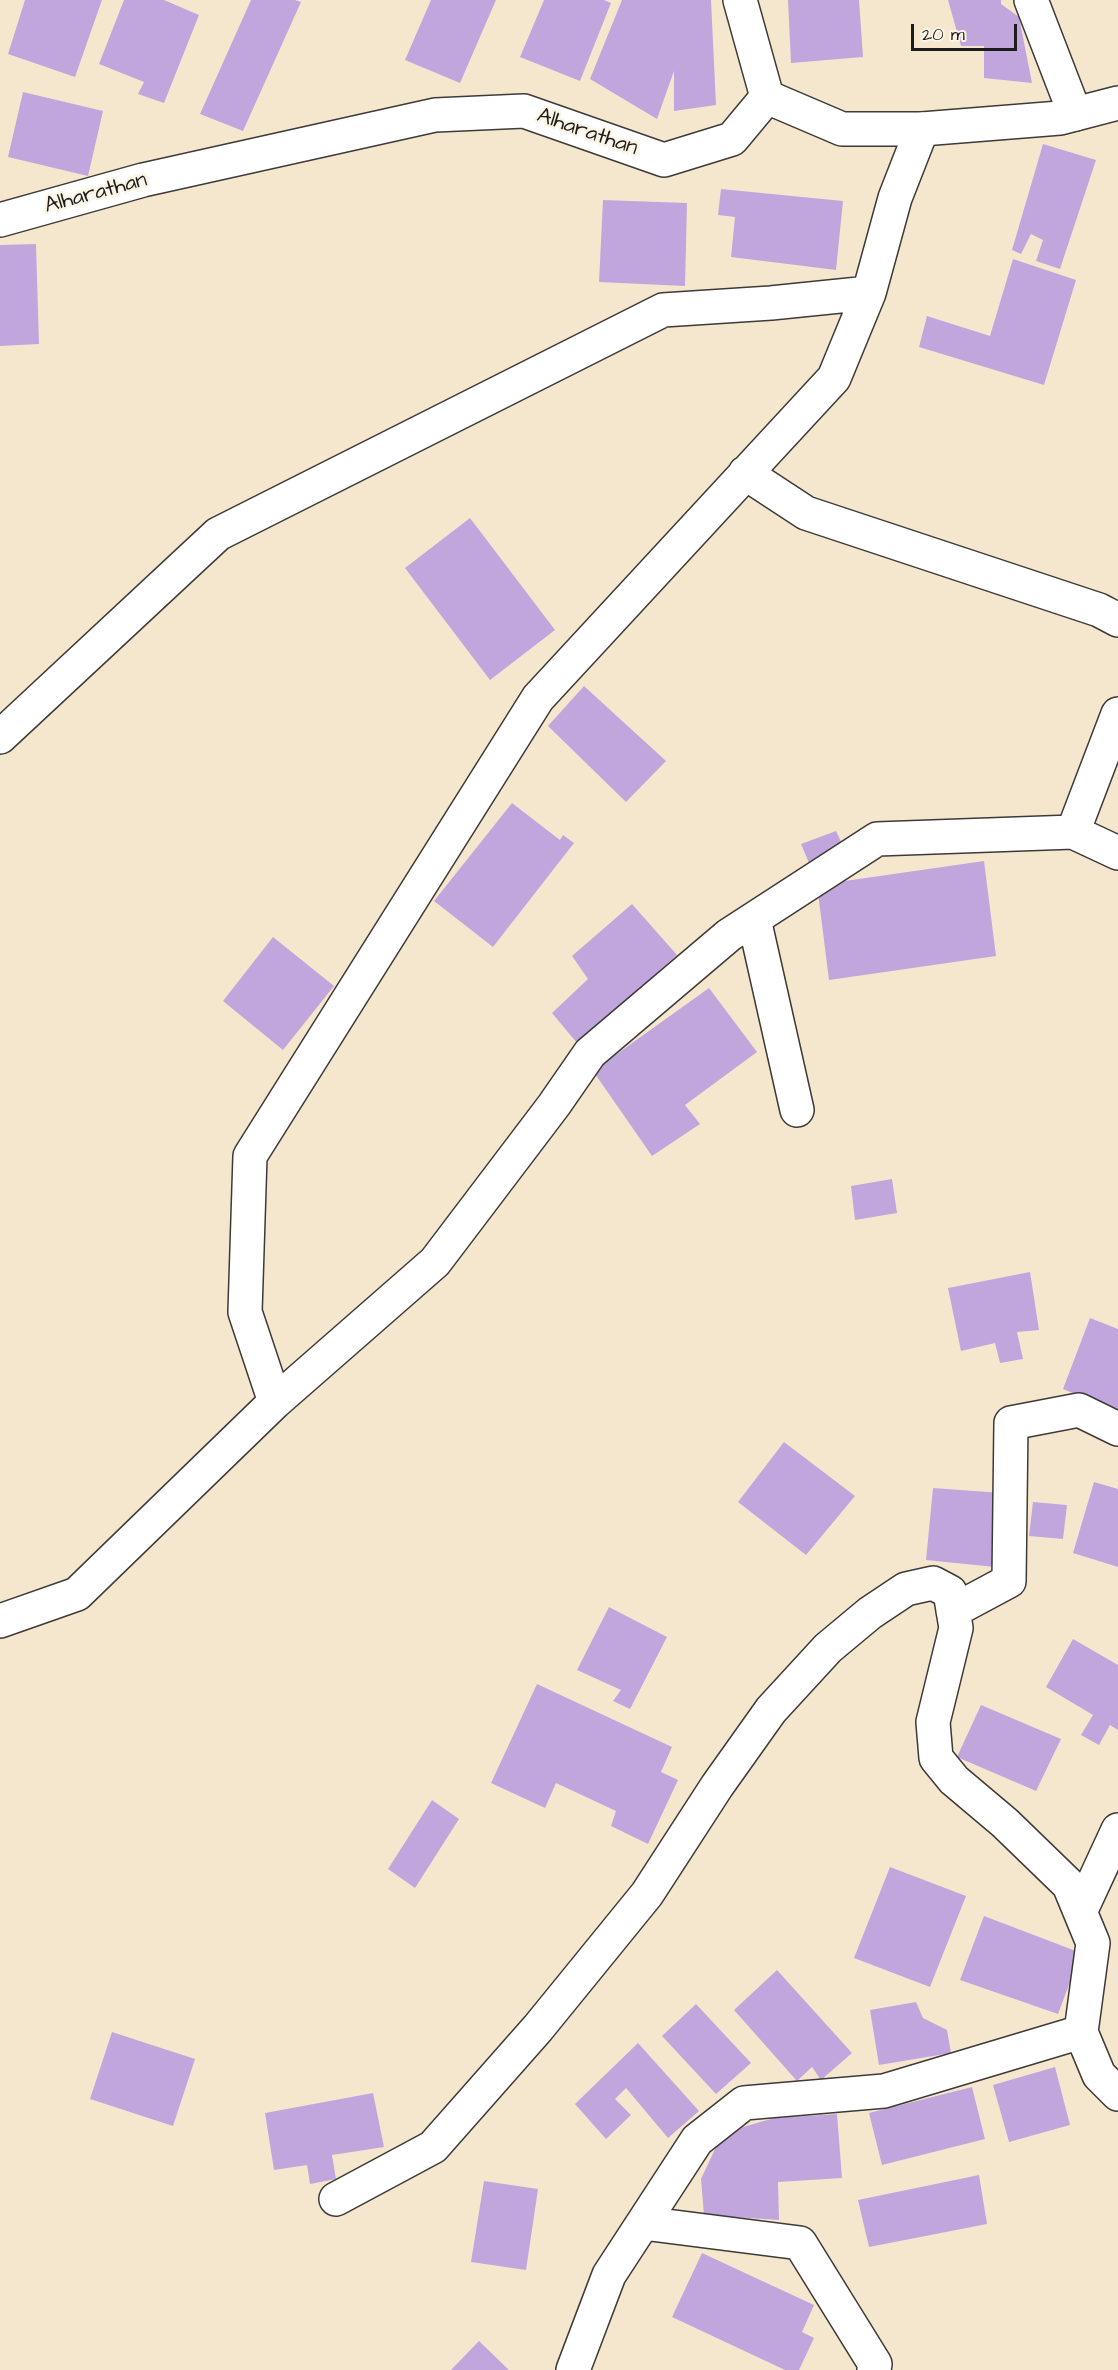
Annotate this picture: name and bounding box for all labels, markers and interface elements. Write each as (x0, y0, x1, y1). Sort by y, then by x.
scale bar (914, 12, 1020, 50)
text: 20 m (922, 22, 965, 47)
street label: Alharathan (533, 103, 641, 163)
street label: Alharathan (42, 168, 150, 220)

